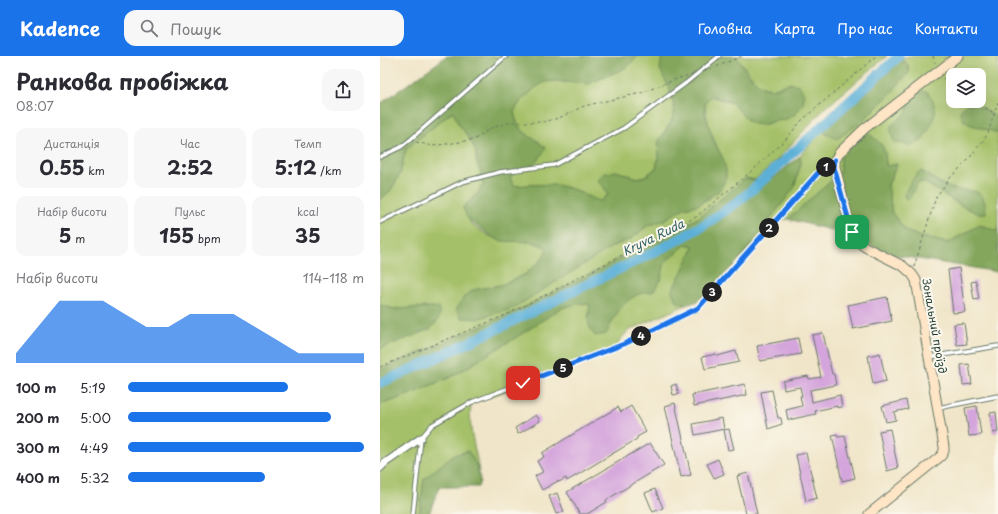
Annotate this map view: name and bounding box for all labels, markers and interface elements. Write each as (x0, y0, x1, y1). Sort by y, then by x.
search box (124, 10, 404, 46)
text: Kadence (20, 14, 100, 42)
icon: search (138, 17, 160, 39)
text: Пошук (170, 17, 221, 40)
text: Головна (698, 18, 752, 39)
text: Карта (774, 18, 815, 39)
text: Про нас (837, 18, 893, 39)
text: Контакти (915, 18, 978, 39)
text: Ранкова пробіжка (16, 64, 229, 97)
map controls (946, 68, 986, 108)
button: layers (946, 68, 986, 108)
button: share (322, 69, 364, 111)
text: 08:07 (16, 96, 54, 115)
text: Дистанція (44, 135, 100, 152)
text: Час (180, 135, 200, 152)
text: Темп (294, 135, 322, 152)
text: 0.55 (39, 152, 85, 182)
text: 2:52 (167, 152, 213, 182)
text: 5:12 (275, 152, 317, 182)
pin: 1 (816, 157, 836, 177)
text: 1 (823, 158, 829, 175)
text: km (85, 162, 105, 179)
text: /km (317, 162, 341, 179)
text: Набір висоти (37, 203, 107, 220)
text: Пульс (174, 203, 206, 220)
text: kcal (297, 203, 319, 220)
water label: Kryva Ruda (619, 214, 688, 260)
pin (835, 215, 869, 249)
pin: 2 (759, 218, 779, 238)
text: 2 (765, 219, 773, 236)
text: 5 (59, 220, 72, 250)
text: 155 (159, 220, 194, 250)
text: 35 (295, 220, 321, 250)
icon: arrive (841, 221, 863, 243)
text: m (72, 230, 85, 247)
text: bpm (194, 230, 221, 247)
text: Набір висоти (16, 268, 98, 287)
text: 114–118 m (303, 268, 364, 287)
street label: Зональний проїзд (918, 277, 952, 375)
pin: 3 (702, 282, 722, 302)
text: 3 (708, 283, 716, 300)
pin: 4 (631, 326, 651, 346)
text: 4 (637, 327, 645, 344)
pin: 5 (553, 358, 573, 378)
text: 5 (559, 359, 567, 376)
pin (506, 366, 540, 400)
icon: check (512, 372, 534, 394)
text: 100 m (16, 378, 57, 397)
text: 5:19 (80, 378, 106, 397)
text: 200 m (16, 408, 60, 427)
text: 5:00 (80, 408, 111, 427)
text: 300 m (16, 438, 60, 457)
text: 4:49 (80, 438, 108, 457)
text: 400 m (16, 468, 60, 487)
text: 5:32 (80, 468, 110, 487)

